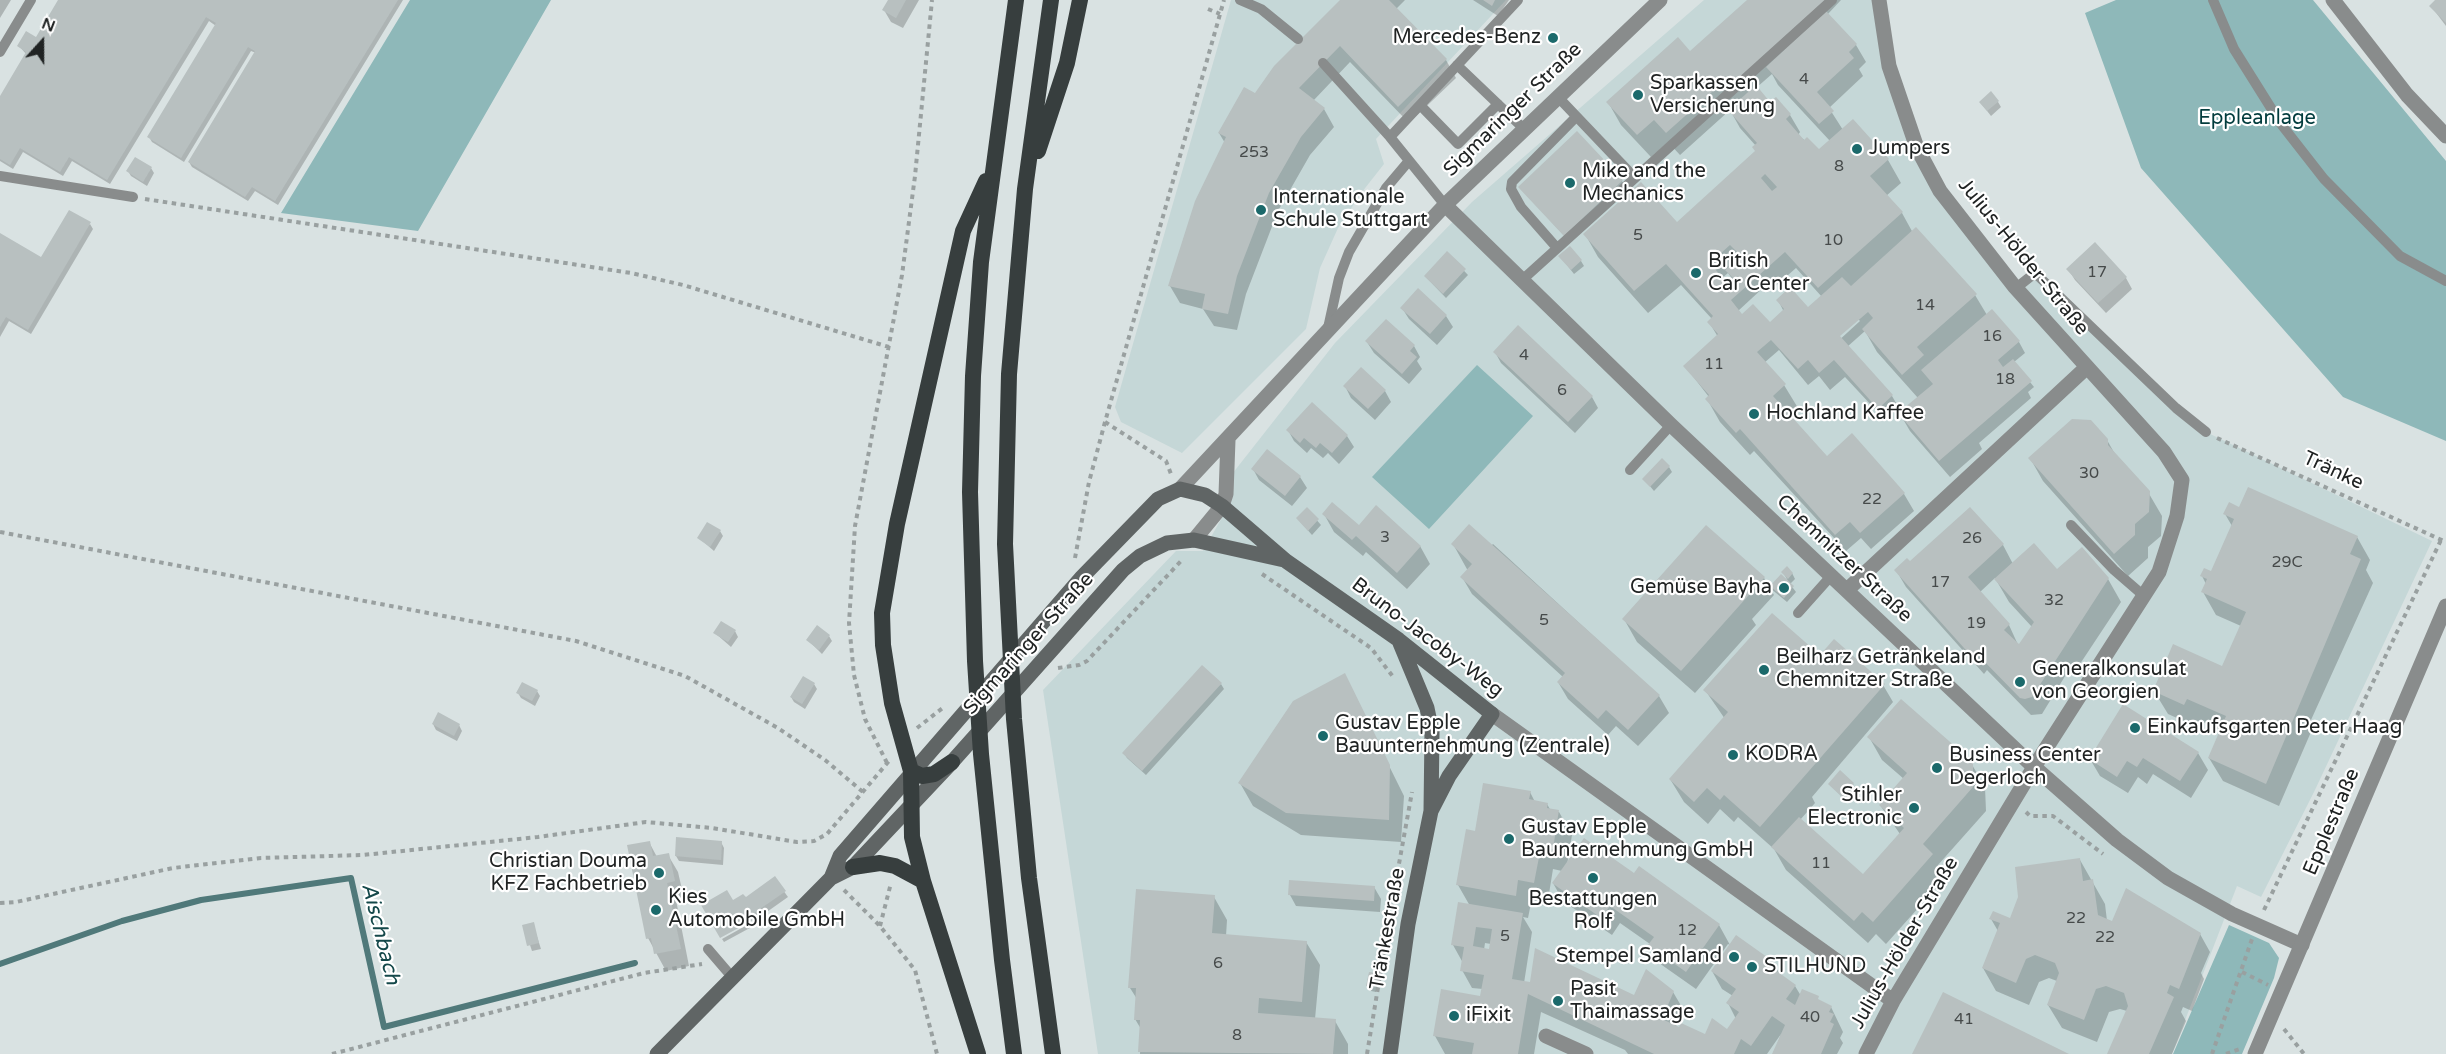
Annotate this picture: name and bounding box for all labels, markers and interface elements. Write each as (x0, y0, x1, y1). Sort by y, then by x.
north arrow (12, 12, 72, 72)
text: N (39, 14, 58, 37)
place label: Mercedes-Benz (1392, 26, 1541, 50)
marker: Mercedes-Benz (1546, 31, 1560, 45)
street label: Sigmaringer Straße (1439, 38, 1587, 182)
house number: 4 (1799, 70, 1809, 90)
place label: Sparkassen Versicherung (1650, 72, 1775, 119)
marker: Sparkassen Versicherung (1631, 88, 1645, 102)
park label: Eppleanlage (2198, 107, 2316, 131)
place label: Jumpers (1869, 137, 1950, 161)
marker: Jumpers (1850, 142, 1864, 156)
house number: 253 (1239, 143, 1269, 163)
house number: 8 (1834, 157, 1844, 177)
place label: Mike and the Mechanics (1582, 160, 1706, 207)
street label: Julius-Hölder-Straße (1952, 174, 2094, 340)
marker: Mike and the Mechanics (1563, 176, 1577, 190)
place label: Internationale Schule Stuttgart (1273, 186, 1428, 233)
marker: Internationale Schule Stuttgart (1254, 203, 1268, 217)
house number: 5 (1633, 226, 1643, 246)
house number: 10 (1823, 231, 1843, 251)
place label: British Car Center (1708, 250, 1809, 297)
house number: 17 (2087, 263, 2107, 283)
marker: British Car Center (1689, 266, 1703, 280)
house number: 14 (1915, 296, 1935, 316)
house number: 16 (1982, 327, 2002, 347)
house number: 4 (1519, 346, 1529, 366)
house number: 11 (1704, 355, 1724, 375)
house number: 18 (1995, 370, 2015, 390)
house number: 6 (1557, 381, 1567, 401)
place label: Hochland Kaffee (1766, 402, 1924, 426)
marker: Hochland Kaffee (1747, 407, 1761, 421)
street label: Tränke (2299, 447, 2367, 495)
house number: 30 (2079, 464, 2099, 484)
street label: Chemnitzer Straße (1771, 490, 1917, 628)
house number: 22 (1862, 490, 1882, 510)
house number: 3 (1380, 528, 1390, 548)
house number: 26 (1962, 529, 1982, 549)
house number: 29C (2271, 553, 2303, 573)
street label: Sigmaringer Straße (959, 568, 1099, 720)
street label: Bruno-Jacoby-Weg (1346, 573, 1508, 703)
house number: 17 (1930, 573, 1950, 593)
place label: Gemüse Bayha (1630, 576, 1772, 600)
marker: Gemüse Bayha (1777, 581, 1791, 595)
house number: 32 (2044, 591, 2064, 611)
house number: 5 (1539, 611, 1549, 631)
house number: 19 (1966, 614, 1986, 634)
place label: Beilharz Getränkeland Chemnitzer Straße (1776, 646, 1986, 693)
place label: Generalkonsulat von Georgien (2032, 658, 2186, 705)
marker: Beilharz Getränkeland Chemnitzer Straße (1757, 663, 1771, 677)
marker: Generalkonsulat von Georgien (2013, 675, 2027, 689)
place label: Gustav Epple Bauunternehmung (Zentrale) (1335, 712, 1610, 759)
place label: Einkaufsgarten Peter Haag (2147, 716, 2402, 740)
marker: Einkaufsgarten Peter Haag (2128, 721, 2142, 735)
marker: Gustav Epple Bauunternehmung (Zentrale) (1316, 729, 1330, 743)
place label: KODRA (1745, 743, 1818, 767)
place label: Business Center Degerloch (1949, 744, 2101, 791)
marker: KODRA (1726, 748, 1740, 762)
marker: Business Center Degerloch (1930, 761, 1944, 775)
street label: Epplestraße (2299, 765, 2365, 879)
place label: Stihler Electronic (1807, 784, 1902, 831)
marker: Stihler Electronic (1907, 801, 1921, 815)
place label: Gustav Epple Baunternehmung GmbH (1521, 816, 1754, 863)
marker: Gustav Epple Baunternehmung GmbH (1502, 832, 1516, 846)
place label: Christian Douma KFZ Fachbetrieb (489, 850, 647, 897)
street label: Julius-Hölder-Straße (1846, 853, 1964, 1033)
house number: 11 (1811, 854, 1831, 874)
marker: Christian Douma KFZ Fachbetrieb (652, 866, 666, 880)
street label: Tränkestraße (1365, 866, 1411, 992)
marker: Bestattungen Rolf (1586, 871, 1600, 885)
water label: Aischbach (355, 881, 405, 987)
place label: Kies Automobile GmbH (668, 886, 845, 933)
place label: Bestattungen Rolf (1529, 888, 1657, 935)
marker: Kies Automobile GmbH (649, 903, 663, 917)
house number: 22 (2066, 909, 2086, 929)
house number: 12 (1677, 921, 1697, 941)
house number: 5 (1500, 927, 1510, 947)
house number: 22 (2095, 928, 2115, 948)
place label: Stempel Samland (1556, 945, 1722, 969)
marker: Stempel Samland (1727, 950, 1741, 964)
house number: 6 (1213, 954, 1223, 974)
place label: STILHUND (1764, 955, 1866, 979)
marker: STILHUND (1745, 960, 1759, 974)
place label: Pasit Thaimassage (1570, 978, 1694, 1025)
marker: Pasit Thaimassage (1551, 994, 1565, 1008)
place label: iFixit (1466, 1004, 1511, 1028)
house number: 40 (1800, 1008, 1820, 1028)
marker: iFixit (1447, 1009, 1461, 1023)
house number: 41 (1954, 1010, 1974, 1030)
house number: 8 (1232, 1026, 1242, 1046)

